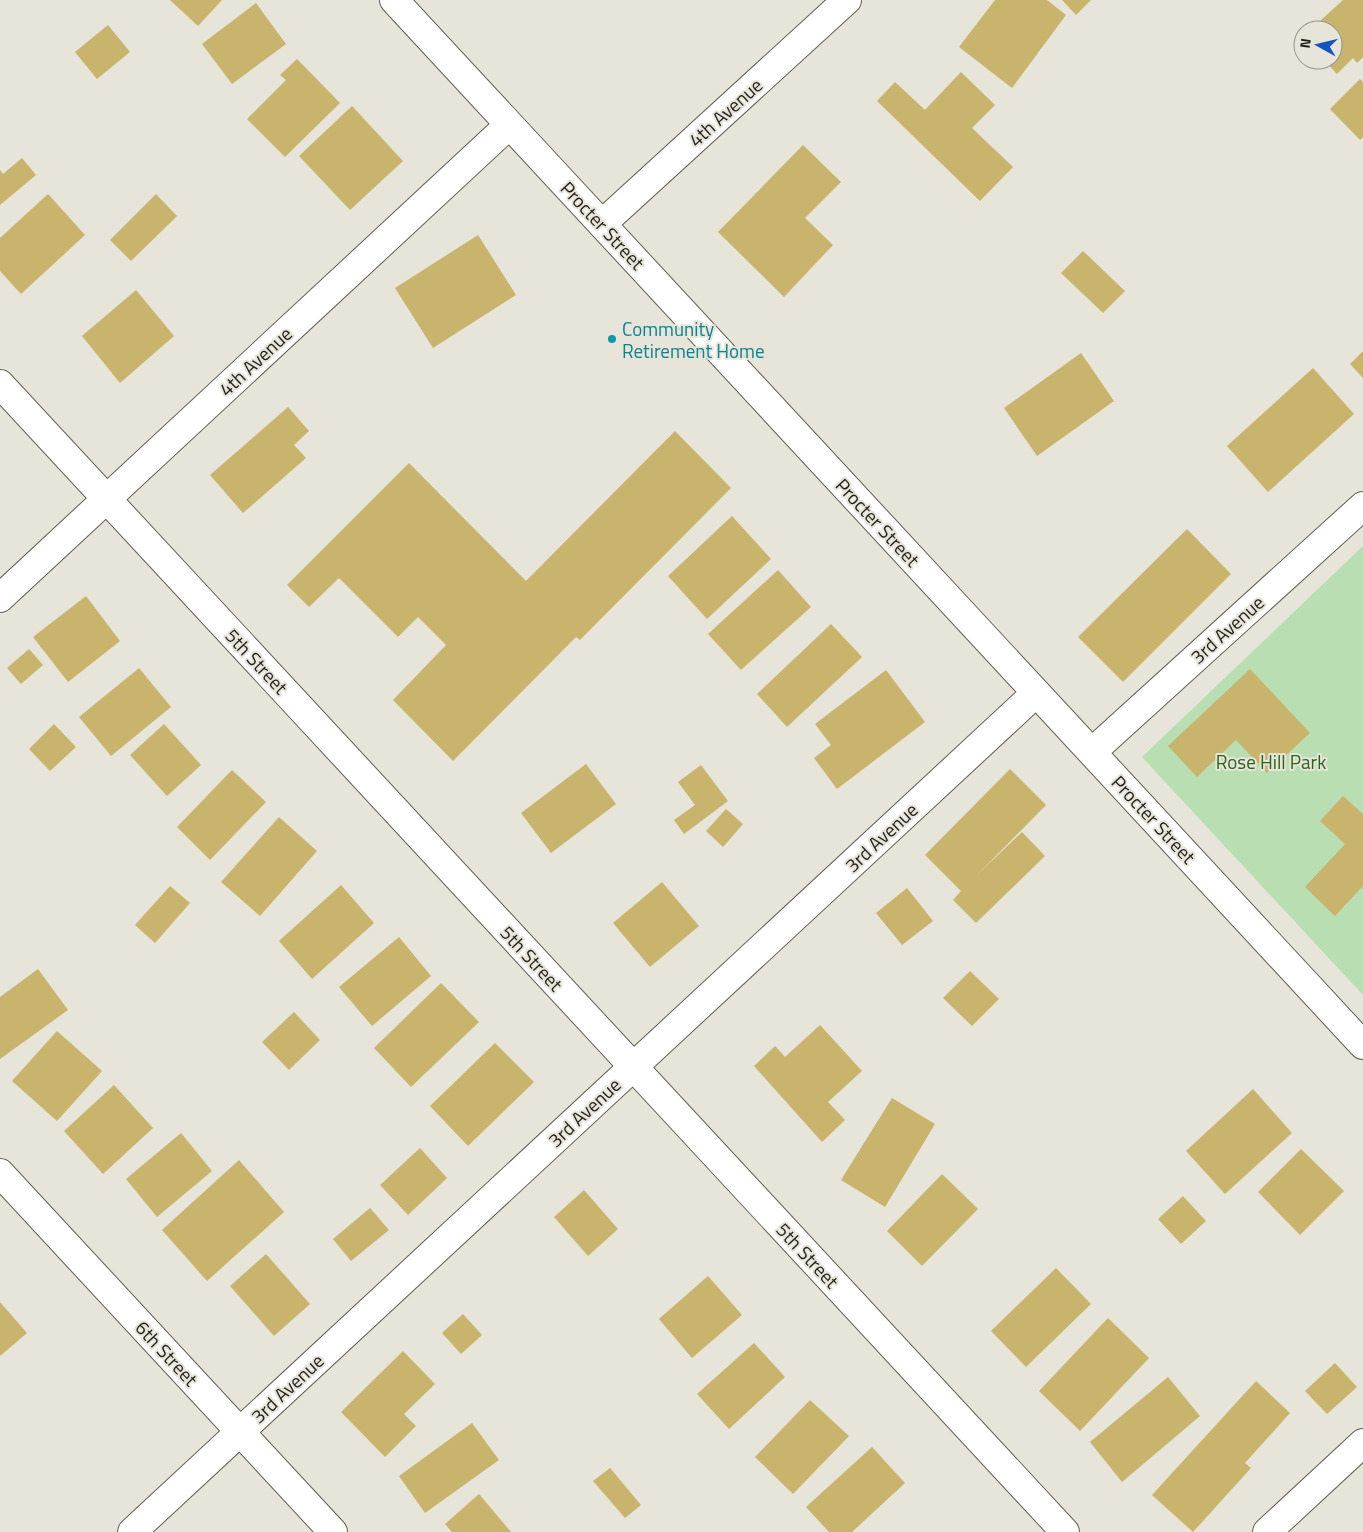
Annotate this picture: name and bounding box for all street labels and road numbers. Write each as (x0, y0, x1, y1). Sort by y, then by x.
street label: 4th Avenue (681, 71, 769, 153)
street label: Procter Street (554, 174, 652, 276)
street label: 4th Avenue (212, 319, 298, 403)
street label: Procter Street (829, 471, 927, 573)
street label: 3rd Avenue (1184, 588, 1270, 670)
street label: 5th Street (219, 622, 295, 701)
street label: Procter Street (1105, 768, 1203, 870)
street label: 3rd Avenue (838, 795, 924, 879)
street label: 5th Street (494, 919, 570, 998)
street label: 3rd Avenue (541, 1070, 627, 1154)
street label: 5th Street (770, 1216, 846, 1295)
street label: 6th Street (129, 1314, 205, 1393)
street label: 3rd Avenue (244, 1346, 330, 1430)

